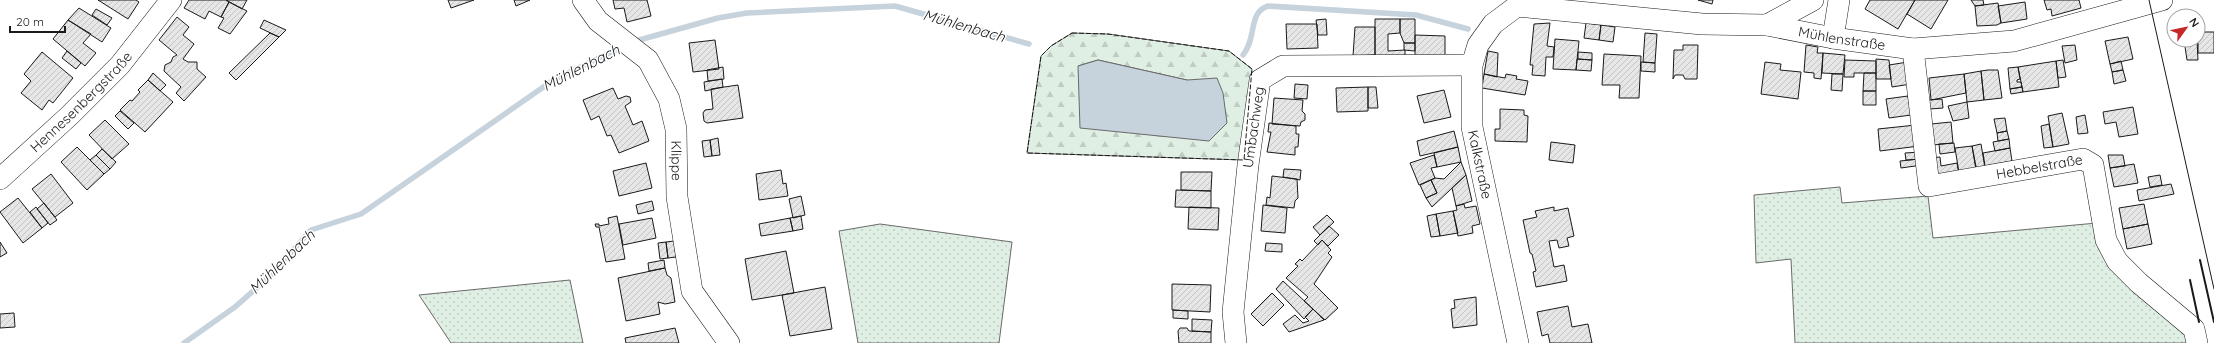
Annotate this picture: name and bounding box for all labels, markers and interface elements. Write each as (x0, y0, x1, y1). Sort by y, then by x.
water label: Mühlenbach (921, 5, 1008, 46)
scale bar (10, 8, 65, 34)
north arrow (2166, 8, 2206, 48)
text: 20 m (16, 14, 44, 29)
text: N (2186, 15, 2202, 30)
street label: Mühlenstraße (1797, 22, 1887, 54)
water label: Mühlenbach (539, 40, 623, 95)
street label: Hennesenbergstraße (26, 48, 136, 156)
street label: Umbachweg (1239, 85, 1268, 169)
street label: Kalkstraße (1464, 128, 1496, 201)
street label: Klippe (667, 140, 686, 181)
street label: Hebbelstraße (1995, 150, 2084, 183)
water label: Mühlenbach (245, 225, 319, 298)

